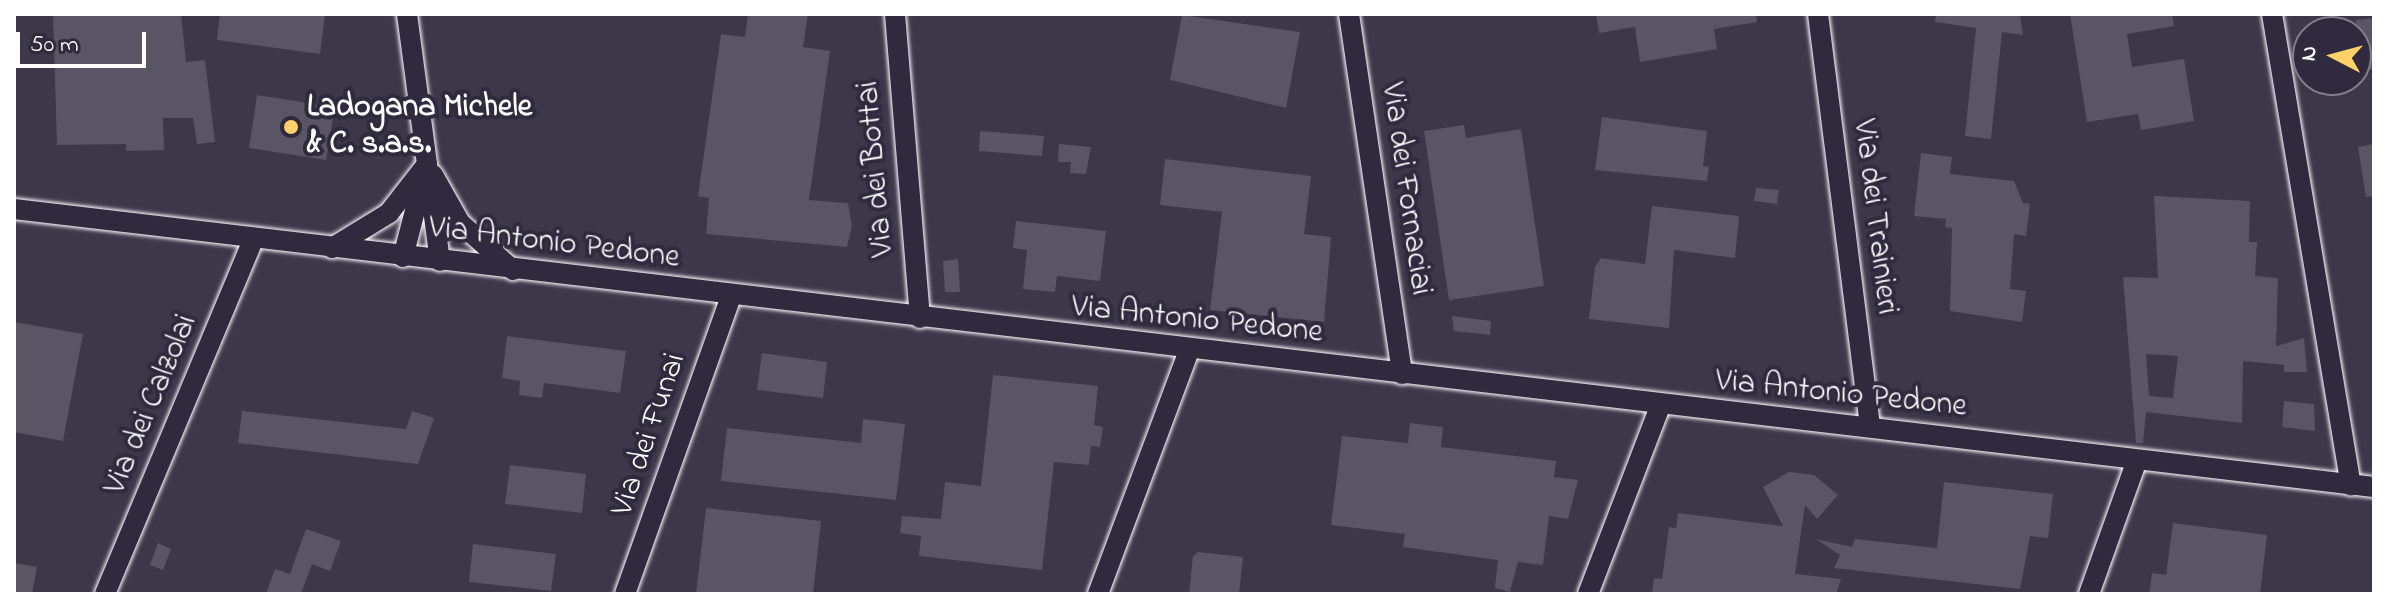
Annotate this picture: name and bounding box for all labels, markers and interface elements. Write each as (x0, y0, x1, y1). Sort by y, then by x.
scale bar (20, 16, 150, 66)
north arrow (2292, 16, 2372, 96)
text: 50 m (30, 28, 79, 63)
text: N (2293, 45, 2327, 63)
street label: Via dei Bottai (850, 79, 904, 259)
street label: Via dei Fornaciai (1371, 80, 1439, 298)
place label: Ladogana Michele & C. s.a.s. (307, 90, 532, 165)
street label: Via dei Trainieri (1843, 117, 1905, 317)
marker: Ladogana Michele & C. s.a.s. (282, 118, 300, 136)
street label: Via Antonio Pedone (426, 210, 682, 278)
street label: Via Antonio Pedone (1069, 289, 1325, 353)
street label: Via dei Calzolai (97, 309, 207, 501)
street label: Via dei Funai (604, 349, 696, 521)
street label: Via Antonio Pedone (1713, 363, 1969, 427)

